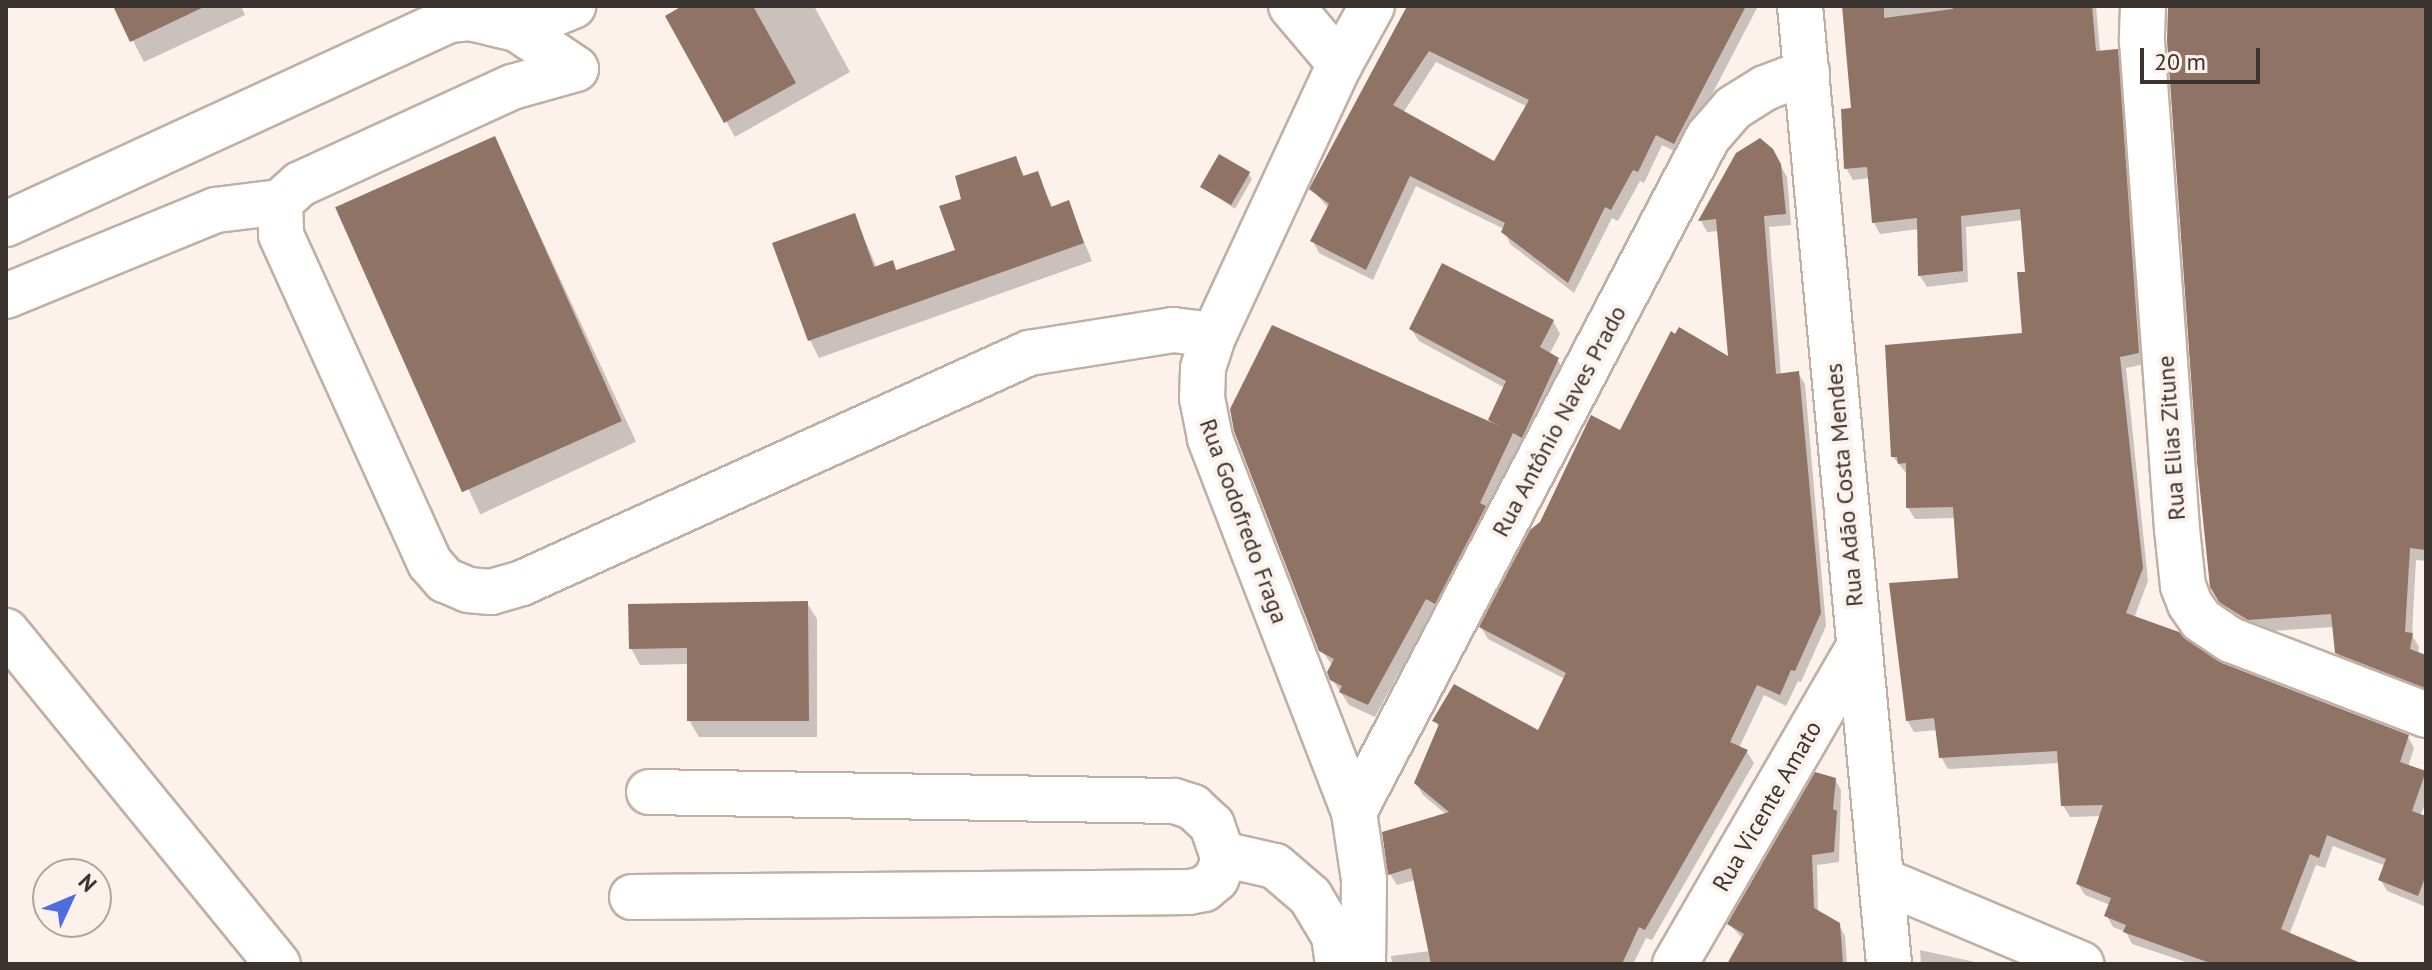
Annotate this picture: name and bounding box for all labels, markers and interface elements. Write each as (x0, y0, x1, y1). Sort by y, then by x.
scale bar (2144, 32, 2264, 82)
text: 20 m (2154, 46, 2206, 77)
street label: Rua Antônio Naves Prado (1486, 300, 1632, 542)
street label: Rua Elias Zitune (2151, 354, 2191, 522)
street label: Rua Adão Costa Mendes (1819, 362, 1869, 608)
street label: Rua Godofredo Fraga (1194, 415, 1294, 627)
street label: Rua Vicente Amato (1706, 715, 1828, 897)
north arrow (32, 858, 112, 938)
text: N (73, 868, 103, 898)

